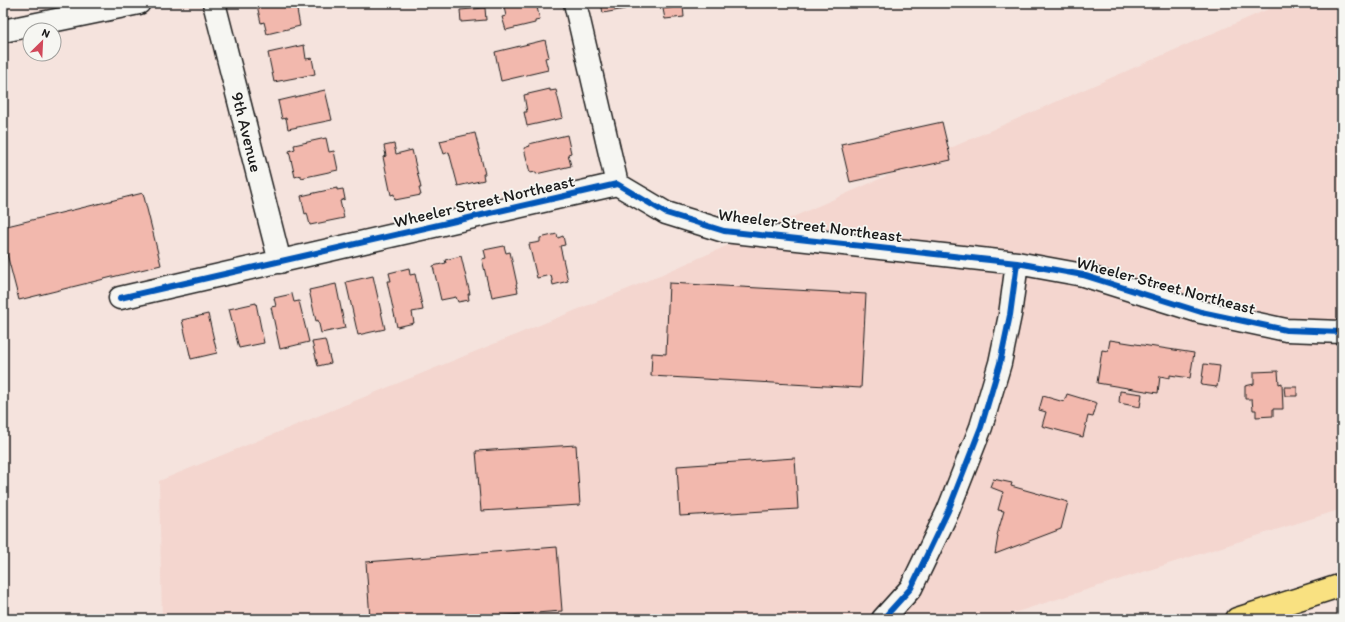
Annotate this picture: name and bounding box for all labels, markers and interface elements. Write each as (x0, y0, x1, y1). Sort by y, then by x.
north arrow (22, 22, 62, 62)
text: N (40, 26, 52, 41)
street label: 9th Avenue (227, 90, 267, 174)
street label: Wheeler Street Northeast (392, 170, 577, 232)
street label: Wheeler Street Northeast (717, 204, 904, 246)
street label: Wheeler Street Northeast (1074, 251, 1258, 319)

